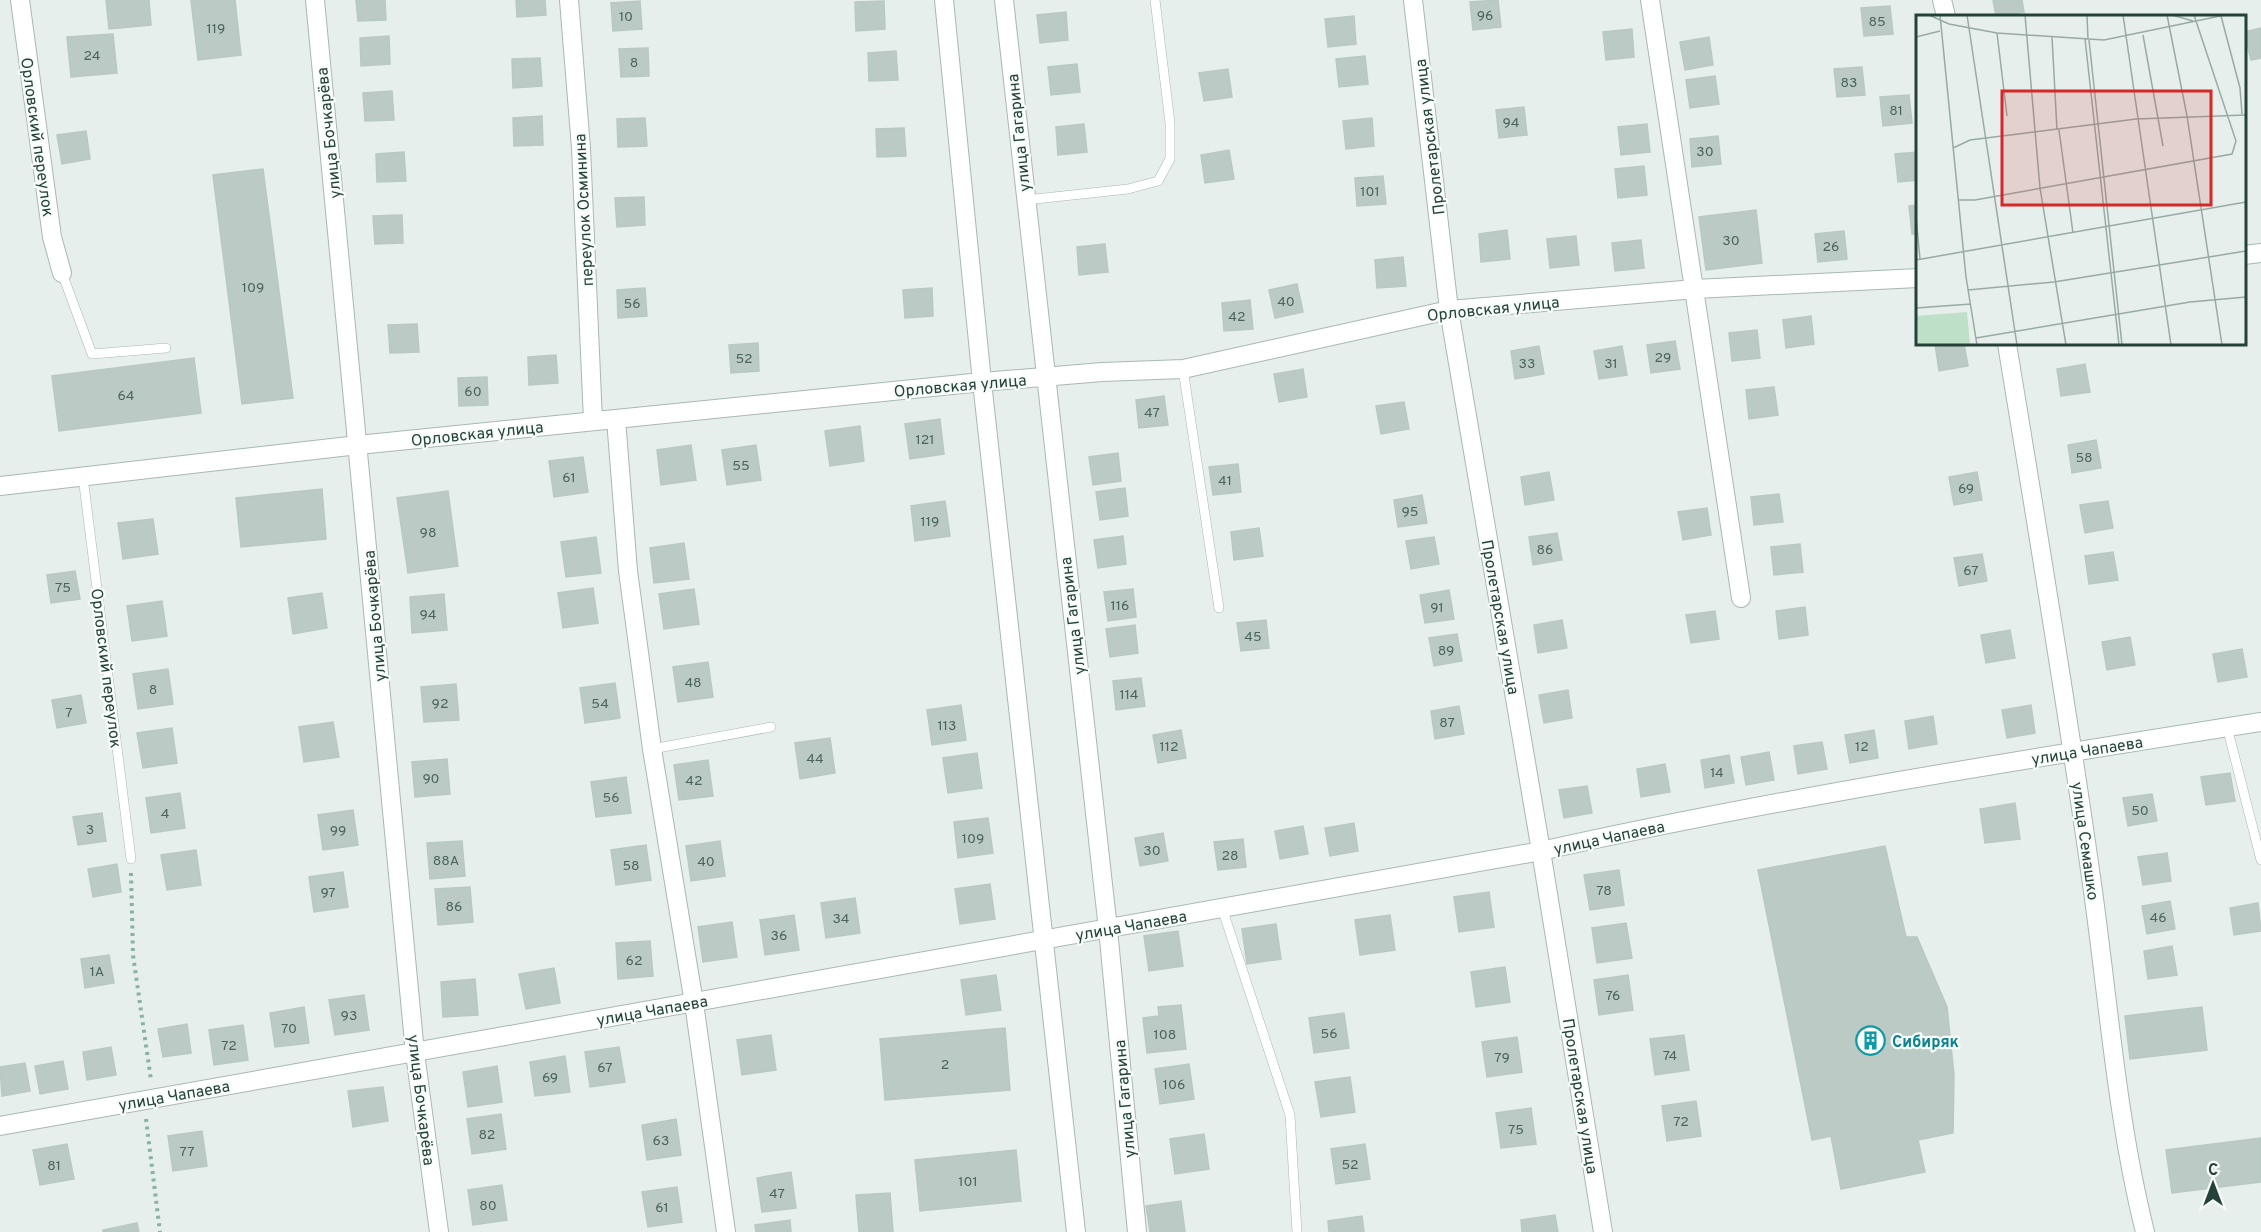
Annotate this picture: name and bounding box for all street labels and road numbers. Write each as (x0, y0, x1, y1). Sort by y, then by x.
street label: Орловский переулок (15, 56, 57, 218)
street label: Пролетарская улица (1411, 58, 1450, 216)
street label: улица Бочкарёва (313, 66, 347, 199)
street label: улица Гагарина (1004, 73, 1036, 193)
street label: переулок Осминина (571, 133, 599, 287)
street label: Орловская улица (1426, 293, 1560, 327)
street label: Орловская улица (893, 371, 1027, 403)
street label: Орловская улица (410, 418, 544, 452)
street label: Пролетарская улица (1476, 538, 1523, 696)
street label: улица Бочкарёва (360, 549, 392, 682)
street label: улица Гагарина (1057, 556, 1091, 676)
street label: Орловский переулок (85, 587, 125, 749)
street label: улица Чапаева (2030, 733, 2145, 771)
street label: улица Семашко (2066, 781, 2102, 902)
street label: улица Чапаева (1552, 817, 1667, 860)
street label: улица Чапаева (1074, 907, 1189, 947)
street label: улица Чапаева (595, 992, 710, 1032)
street label: Пролетарская улица (1557, 1017, 1601, 1175)
street label: улица Бочкарёва (402, 1034, 438, 1167)
street label: улица Гагарина (1111, 1039, 1141, 1159)
street label: улица Чапаева (117, 1077, 232, 1117)

